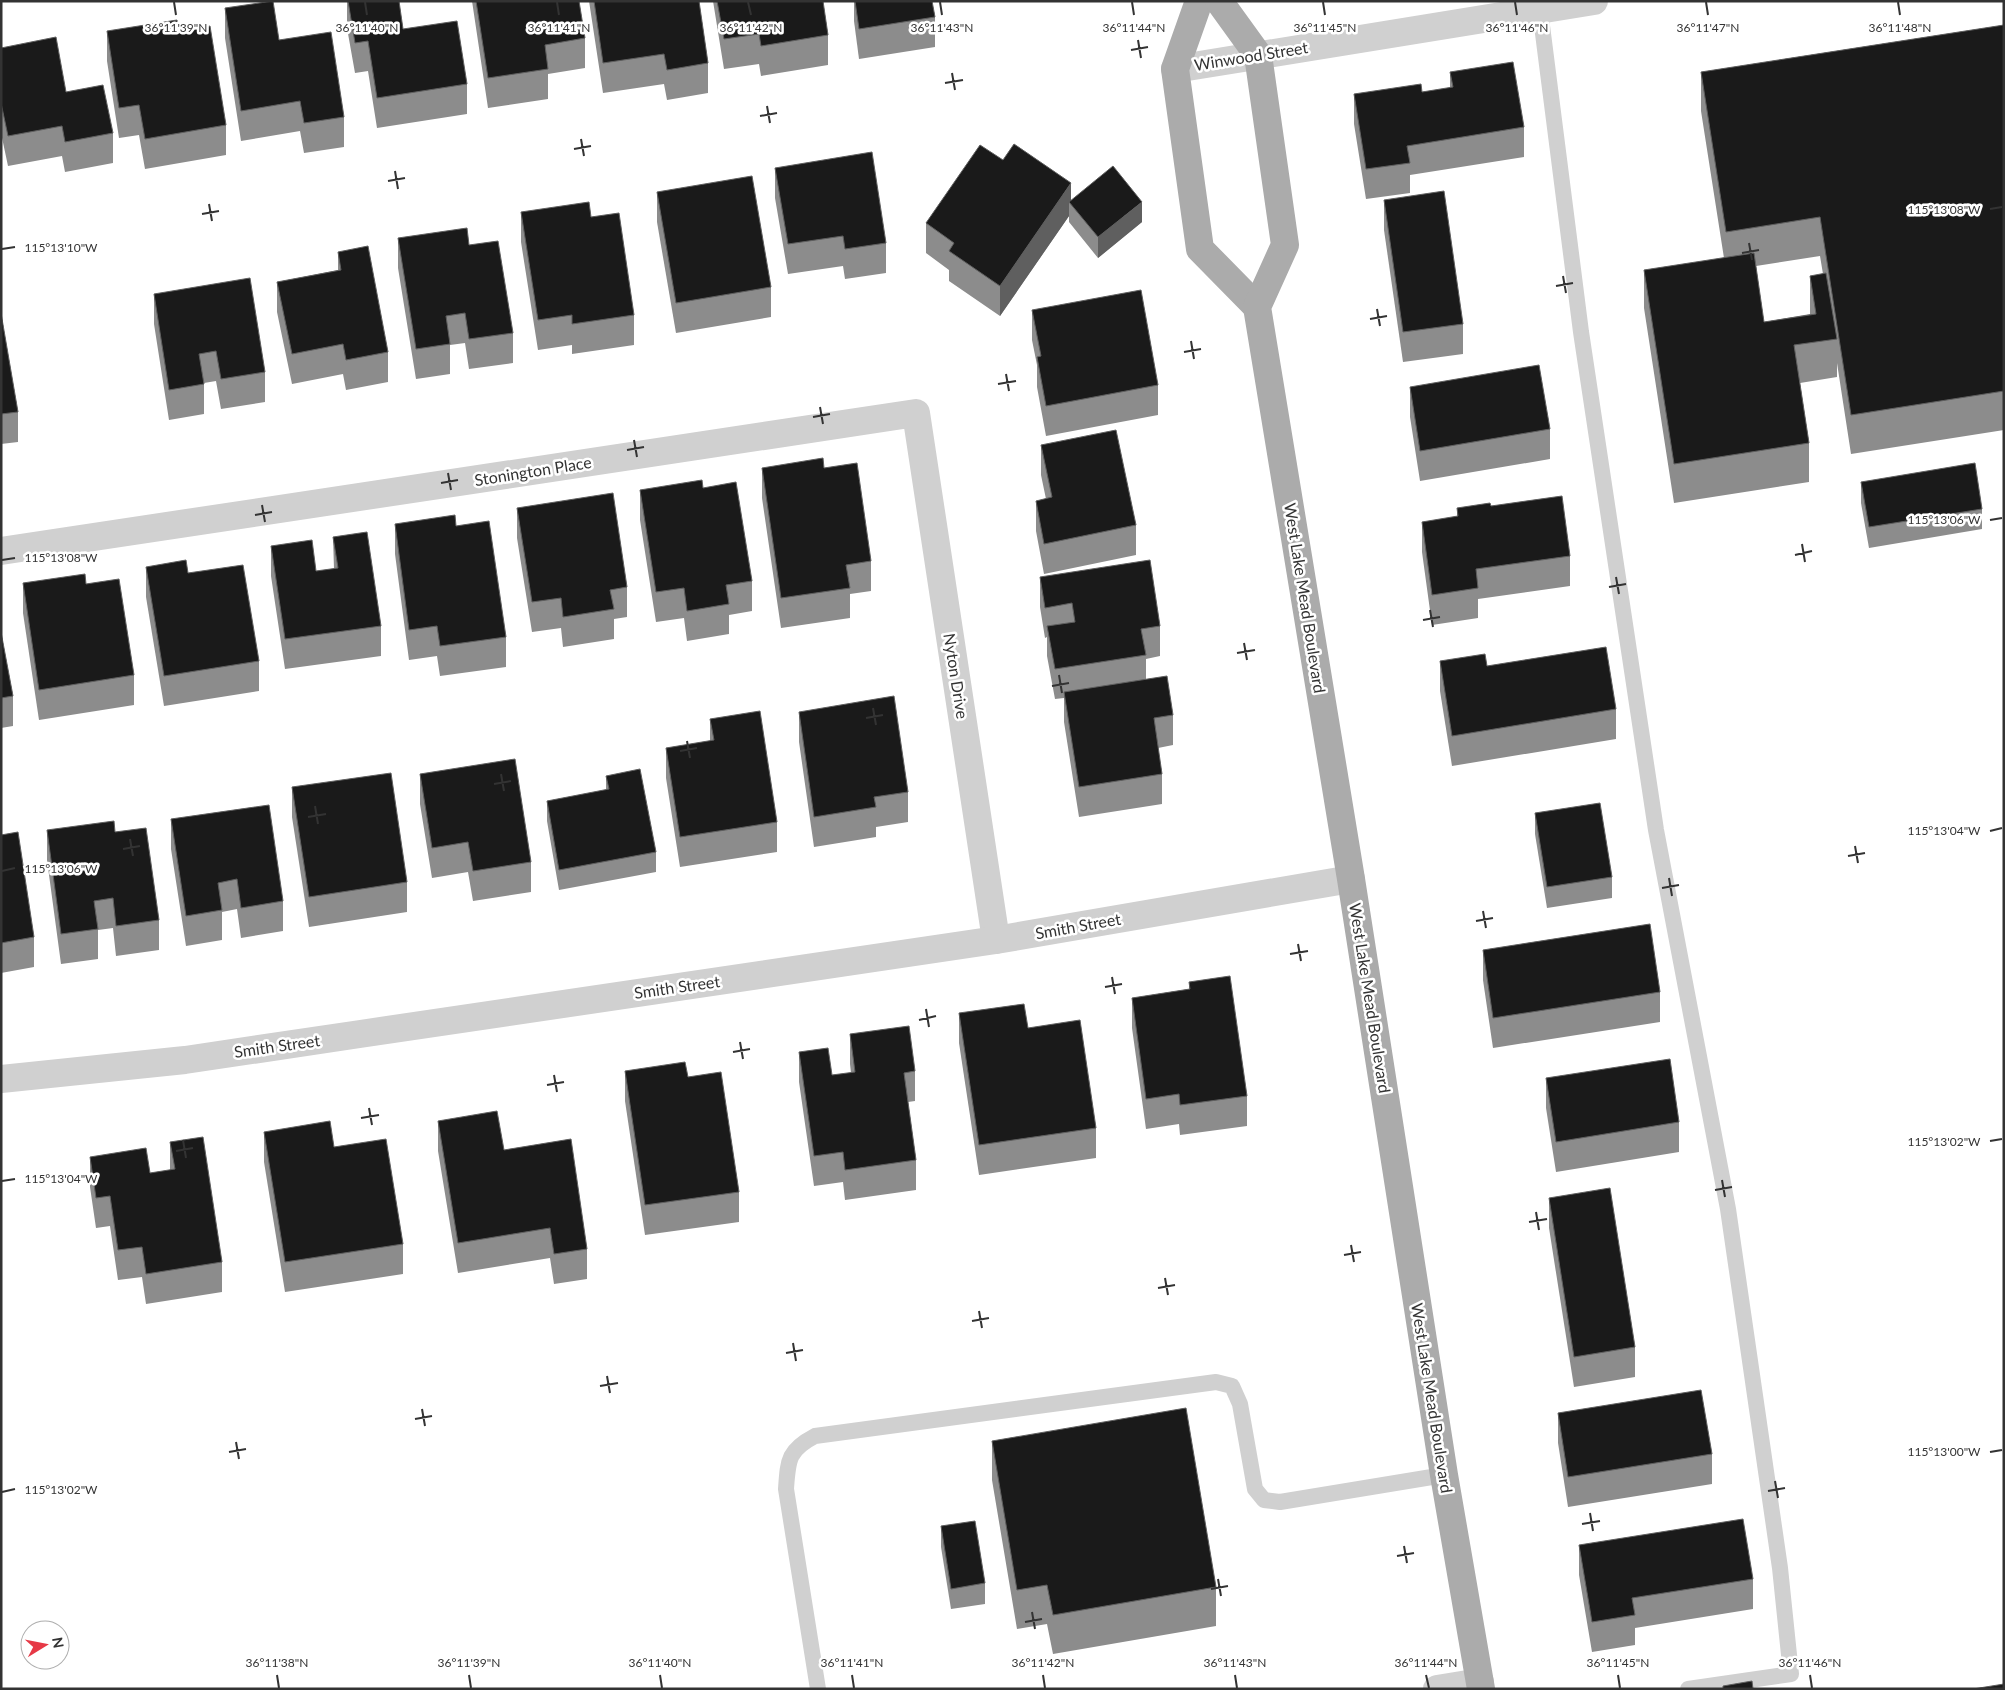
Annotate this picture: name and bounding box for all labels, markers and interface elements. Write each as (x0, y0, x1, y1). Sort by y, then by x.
text: 36°11'39"N (145, 20, 207, 35)
text: 36°11'40"N (336, 20, 398, 35)
text: 36°11'41"N (528, 20, 590, 35)
text: 36°11'42"N (720, 20, 782, 35)
text: 36°11'43"N (911, 20, 973, 35)
text: 36°11'44"N (1103, 20, 1165, 35)
text: 36°11'45"N (1294, 20, 1356, 35)
text: 36°11'46"N (1486, 20, 1548, 35)
text: 36°11'47"N (1677, 20, 1739, 35)
text: 36°11'48"N (1869, 20, 1931, 35)
street label: Winwood Street (1193, 37, 1309, 74)
text: 115°13'08"W (1907, 202, 1981, 217)
text: 115°13'10"W (24, 240, 98, 255)
street label: Stonington Place (473, 452, 593, 489)
street label: West Lake Mead Boulevard (1281, 502, 1330, 694)
text: 115°13'06"W (1907, 512, 1981, 527)
text: 115°13'08"W (24, 550, 98, 565)
street label: Nyton Drive (940, 632, 973, 720)
text: 115°13'04"W (1907, 823, 1981, 838)
text: 115°13'06"W (24, 861, 98, 876)
street label: West Lake Mead Boulevard (1346, 902, 1395, 1094)
street label: Smith Street (1034, 909, 1122, 942)
street label: Smith Street (633, 971, 721, 1002)
street label: Smith Street (233, 1030, 321, 1061)
text: 115°13'02"W (1907, 1134, 1981, 1149)
text: 115°13'04"W (24, 1171, 98, 1186)
street label: West Lake Mead Boulevard (1408, 1302, 1457, 1494)
text: 115°13'00"W (1907, 1444, 1981, 1459)
text: 115°13'02"W (24, 1482, 98, 1497)
north arrow (20, 1620, 70, 1670)
text: N (49, 1636, 68, 1649)
text: 36°11'38"N (246, 1655, 308, 1670)
text: 36°11'39"N (438, 1655, 500, 1670)
text: 36°11'40"N (629, 1655, 691, 1670)
text: 36°11'41"N (821, 1655, 883, 1670)
text: 36°11'42"N (1012, 1655, 1074, 1670)
text: 36°11'43"N (1204, 1655, 1266, 1670)
text: 36°11'44"N (1395, 1655, 1457, 1670)
text: 36°11'45"N (1587, 1655, 1649, 1670)
text: 36°11'46"N (1779, 1655, 1841, 1670)

